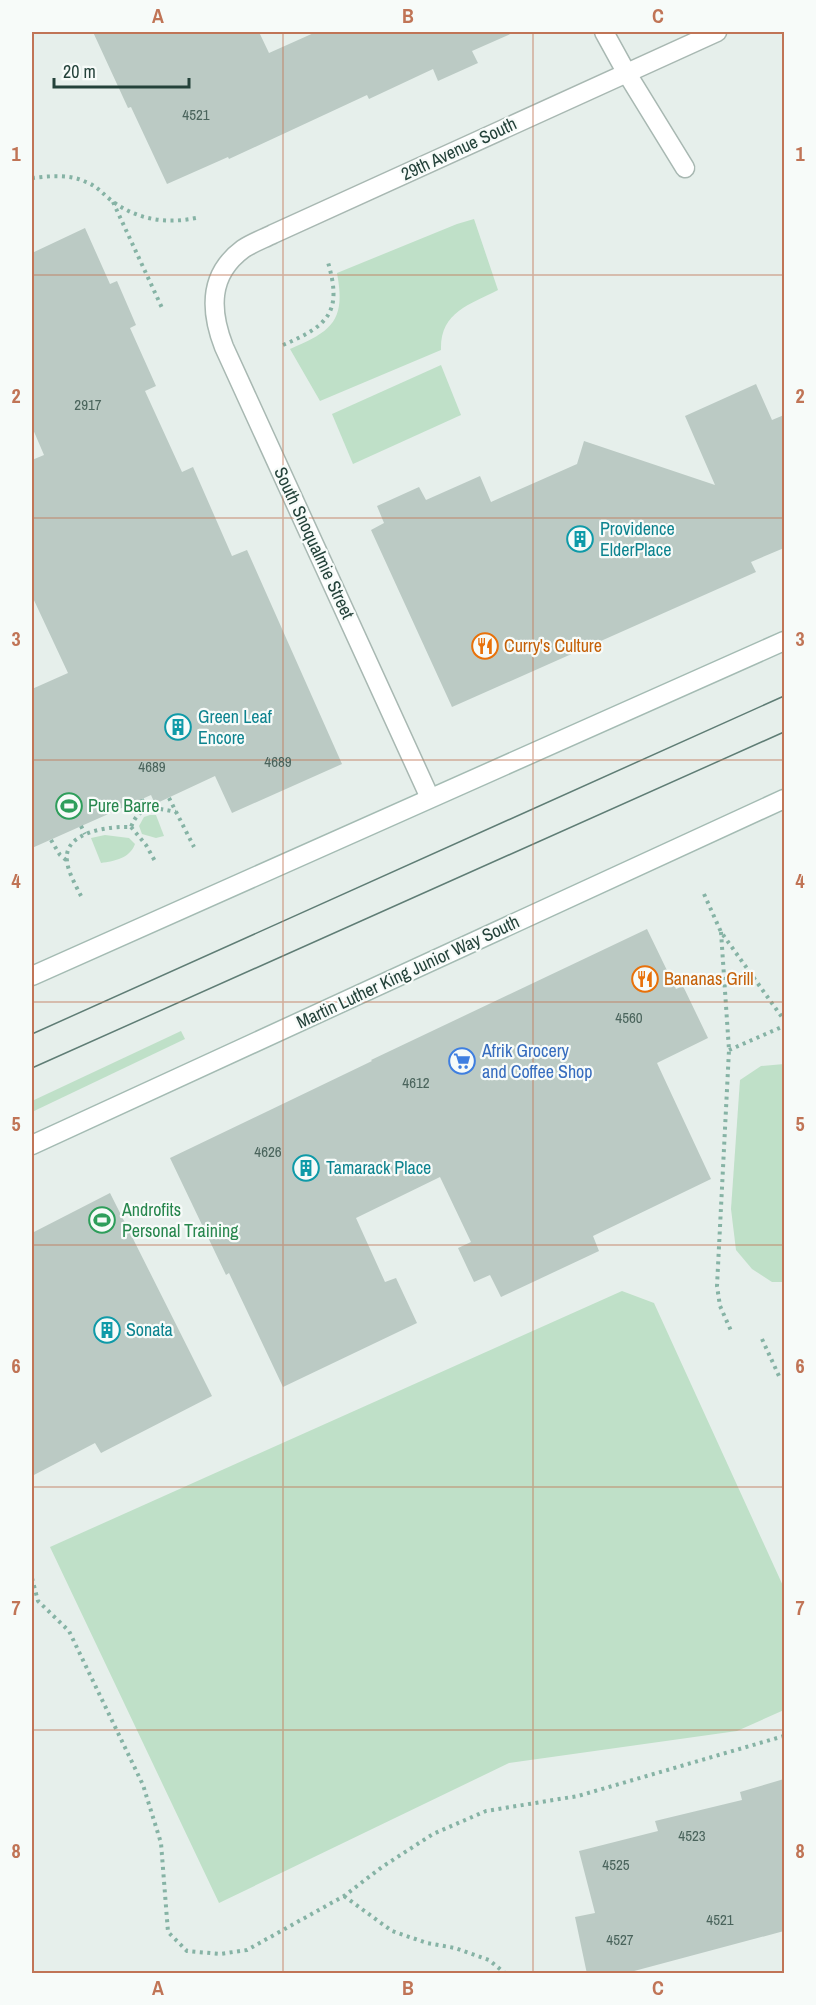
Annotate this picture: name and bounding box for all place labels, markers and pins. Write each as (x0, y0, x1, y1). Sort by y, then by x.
place label: Providence ElderPlace (600, 516, 675, 562)
building icon: Providence ElderPlace (565, 524, 595, 554)
restaurant icon: Curry's Culture (470, 631, 500, 661)
place label: Curry's Culture (504, 633, 602, 658)
place label: Green Leaf Encore (198, 704, 273, 750)
building icon: Green Leaf Encore (163, 712, 193, 742)
sports icon: Pure Barre (54, 791, 84, 821)
place label: Pure Barre (88, 793, 159, 818)
restaurant icon: Bananas Grill (630, 964, 660, 994)
place label: Bananas Grill (664, 966, 753, 991)
place label: Afrik Grocery and Coffee Shop (481, 1038, 593, 1084)
supermarket icon: Afrik Grocery and Coffee Shop (447, 1046, 477, 1076)
building icon: Tamarack Place (291, 1153, 321, 1183)
place label: Tamarack Place (326, 1155, 431, 1180)
place label: Androfits Personal Training (121, 1197, 239, 1243)
sports icon: Androfits Personal Training (87, 1205, 117, 1235)
building icon: Sonata (92, 1315, 122, 1345)
place label: Sonata (126, 1317, 173, 1342)

